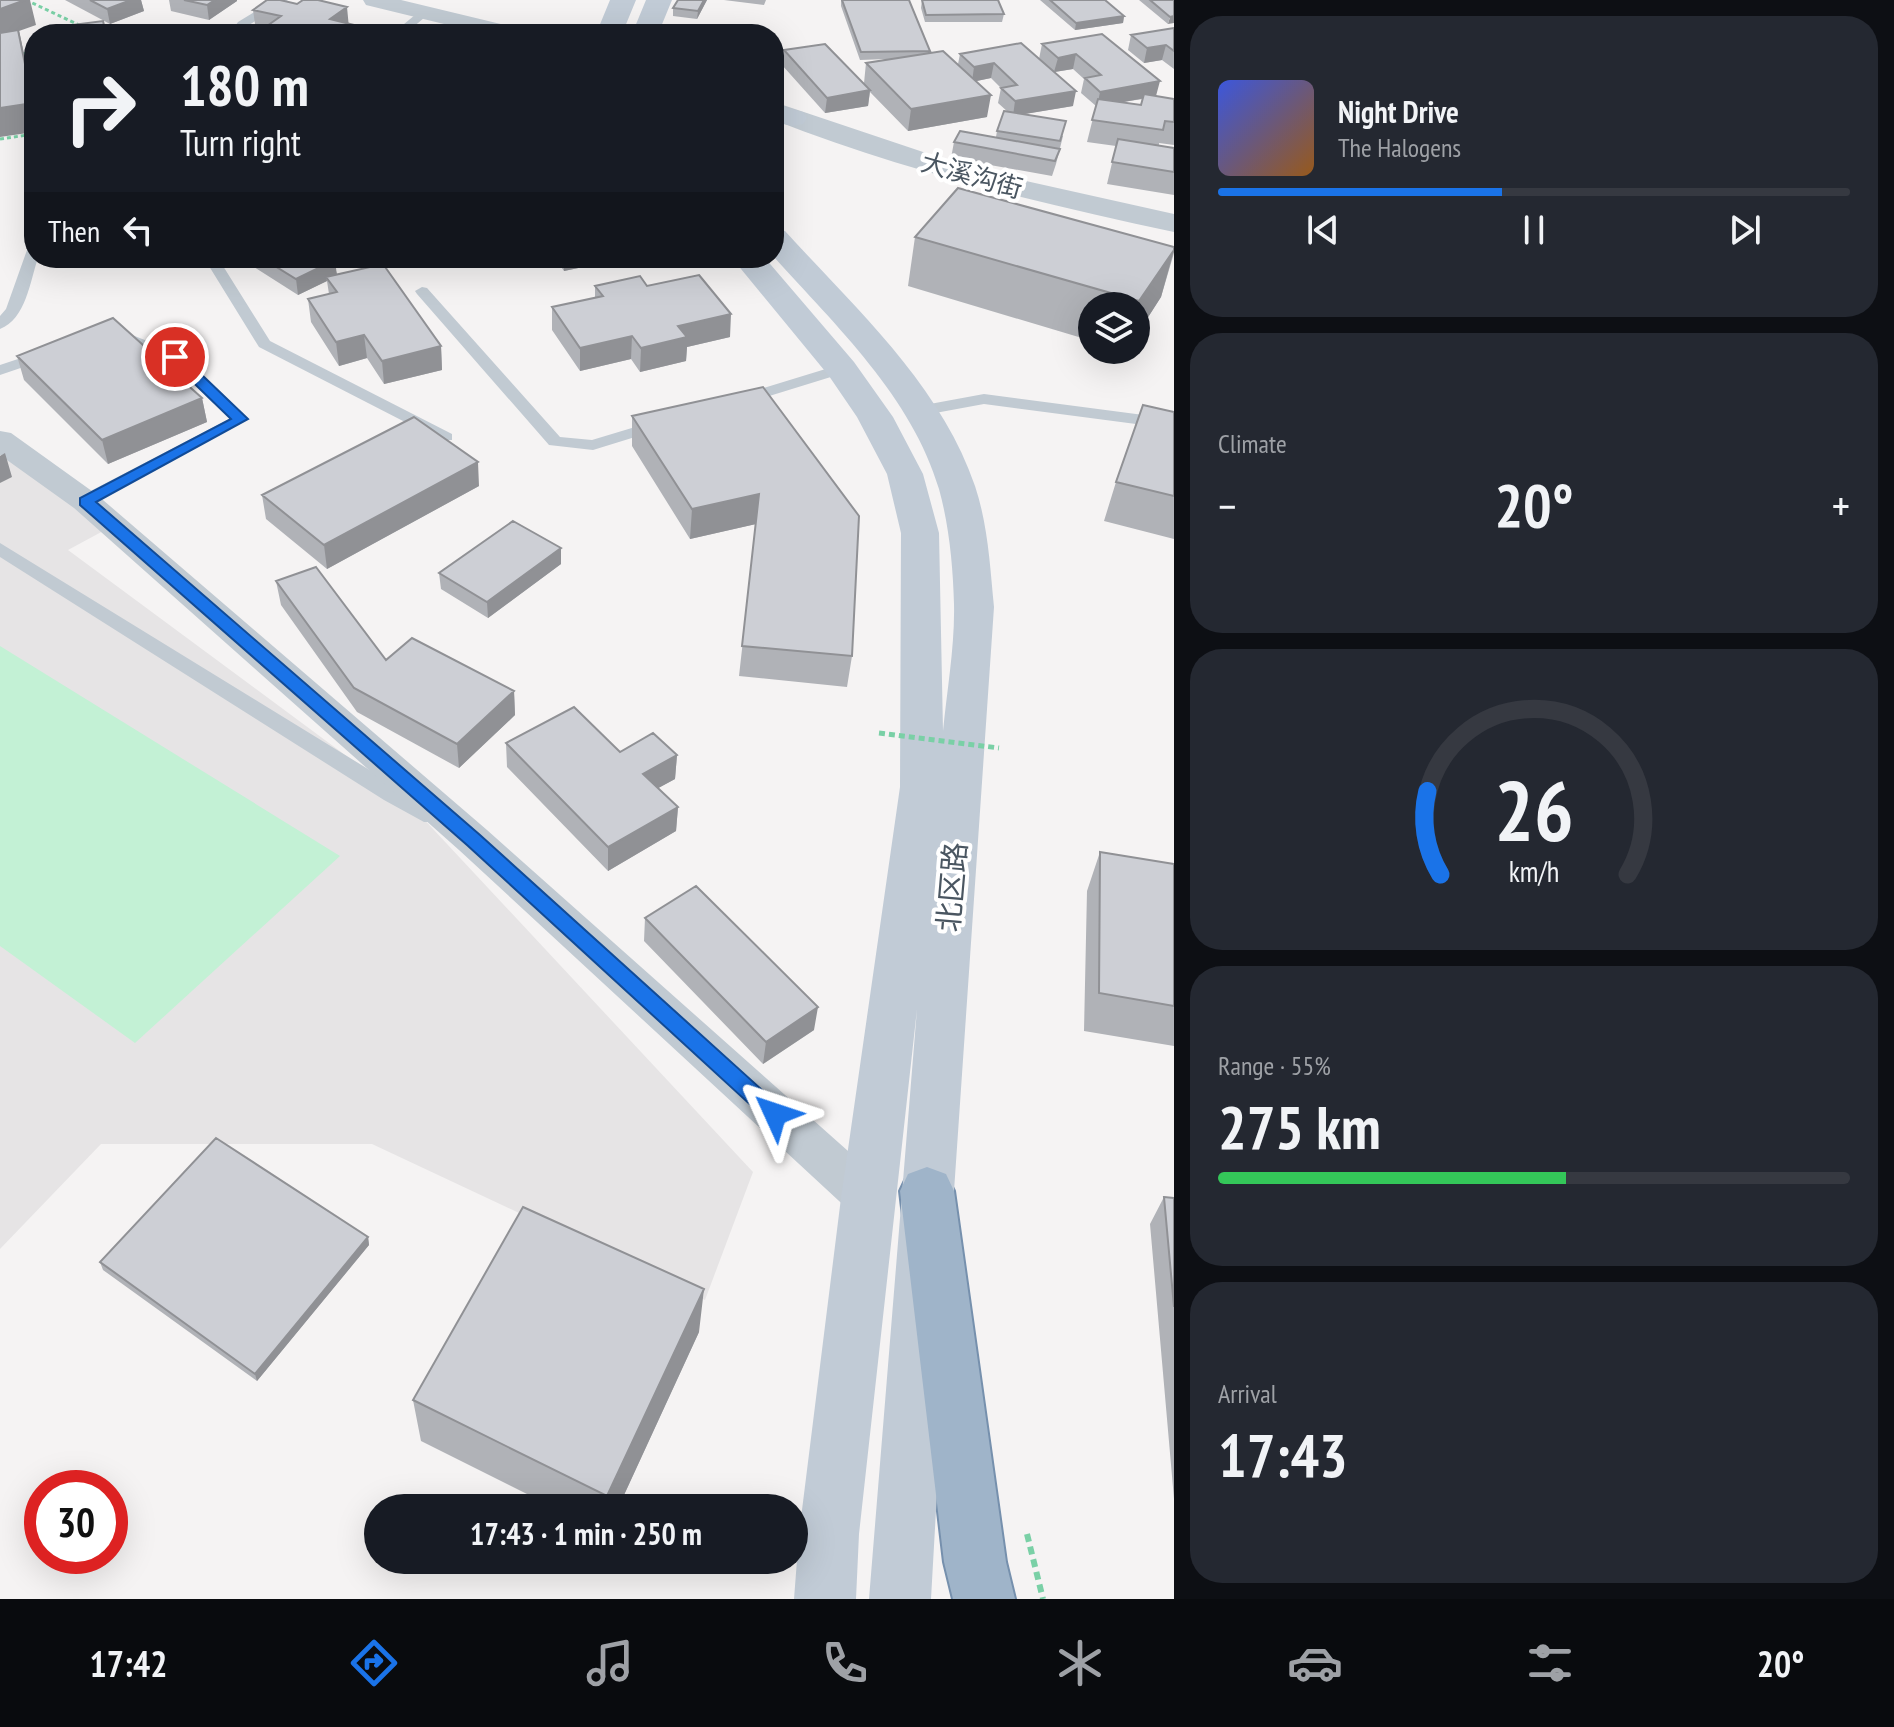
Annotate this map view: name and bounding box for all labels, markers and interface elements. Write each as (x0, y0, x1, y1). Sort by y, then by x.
text: 180 m (180, 49, 309, 121)
icon: right (48, 56, 152, 160)
text: Night Drive (1338, 92, 1459, 131)
text: Turn right (180, 119, 301, 166)
text: The Halogens (1338, 131, 1461, 164)
street label: 大溪沟街 (917, 145, 1027, 205)
icon: left (116, 208, 160, 252)
icon: previous (1301, 208, 1345, 252)
icon: pause (1512, 208, 1556, 252)
icon: next (1723, 208, 1767, 252)
text: Then (48, 211, 100, 250)
map controls (1078, 292, 1150, 364)
button: layers (1078, 292, 1150, 364)
pin (141, 323, 209, 391)
icon: arrive (153, 335, 197, 379)
text: Climate (1218, 427, 1287, 460)
text: 20° (1494, 466, 1574, 544)
text: − (1218, 477, 1236, 534)
text: + (1832, 477, 1850, 534)
text: 26 (1494, 756, 1574, 864)
street label: 北区路 (928, 840, 974, 934)
text: km/h (1509, 854, 1559, 891)
text: Range · 55% (1218, 1049, 1331, 1082)
position arrow (733, 1072, 817, 1156)
text: 275 km (1218, 1088, 1381, 1166)
text: Arrival (1218, 1377, 1277, 1410)
text: 17:43 (1218, 1416, 1348, 1494)
speed limit sign: 30 (24, 1470, 128, 1574)
text: 17:43 · 1 min · 250 m (470, 1514, 702, 1553)
icon: directions (346, 1635, 402, 1691)
icon: music (582, 1635, 638, 1691)
icon: phone (817, 1635, 873, 1691)
icon: climate (1052, 1635, 1108, 1691)
icon: car (1287, 1635, 1343, 1691)
icon: filters (1522, 1635, 1578, 1691)
text: 17:42 (90, 1640, 167, 1687)
text: 20° (1757, 1640, 1804, 1687)

